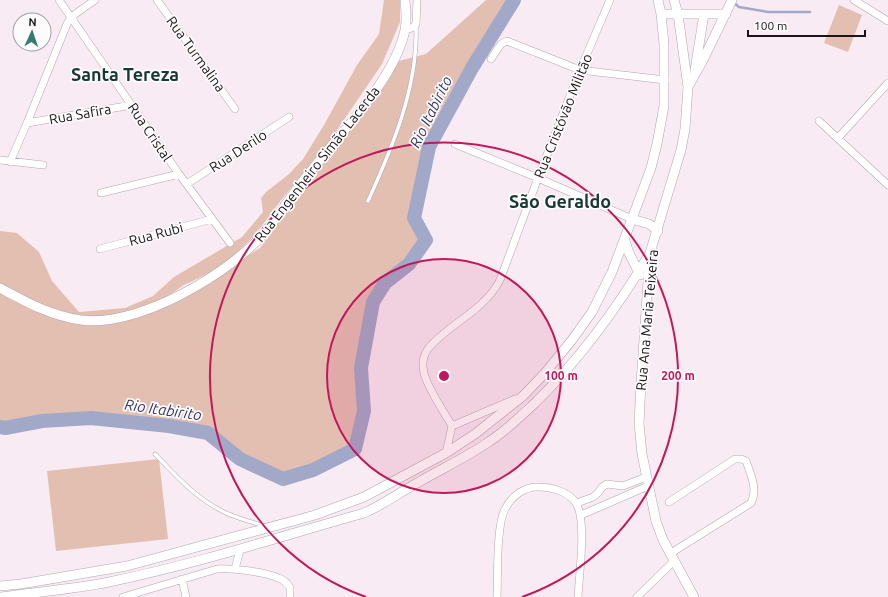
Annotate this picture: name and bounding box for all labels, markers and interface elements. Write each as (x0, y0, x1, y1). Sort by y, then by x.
north arrow (12, 12, 52, 52)
scale bar (748, 12, 865, 38)
street label: Rua Turmalina (163, 13, 229, 95)
text: N (28, 16, 37, 28)
text: 100 m (754, 19, 787, 32)
street label: Rua Cristóvão Militão (531, 51, 595, 181)
district label: Santa Tereza (71, 64, 179, 84)
water label: Rio Itabirito (406, 73, 455, 150)
street label: Rua Engenheiro Simão Lacerda (251, 83, 383, 245)
street label: Rua Cristal (125, 100, 175, 164)
street label: Rua Safira (48, 101, 112, 127)
street label: Rua Derilo (206, 127, 270, 175)
district label: São Geraldo (509, 191, 611, 211)
street label: Rua Rubi (127, 219, 185, 249)
street label: Rua Ana Maria Teixeira (633, 249, 661, 391)
centre of rings (437, 369, 451, 383)
text: 100 m (544, 369, 578, 382)
text: 200 m (661, 369, 695, 382)
water label: Rio Itabirito (123, 396, 203, 423)

